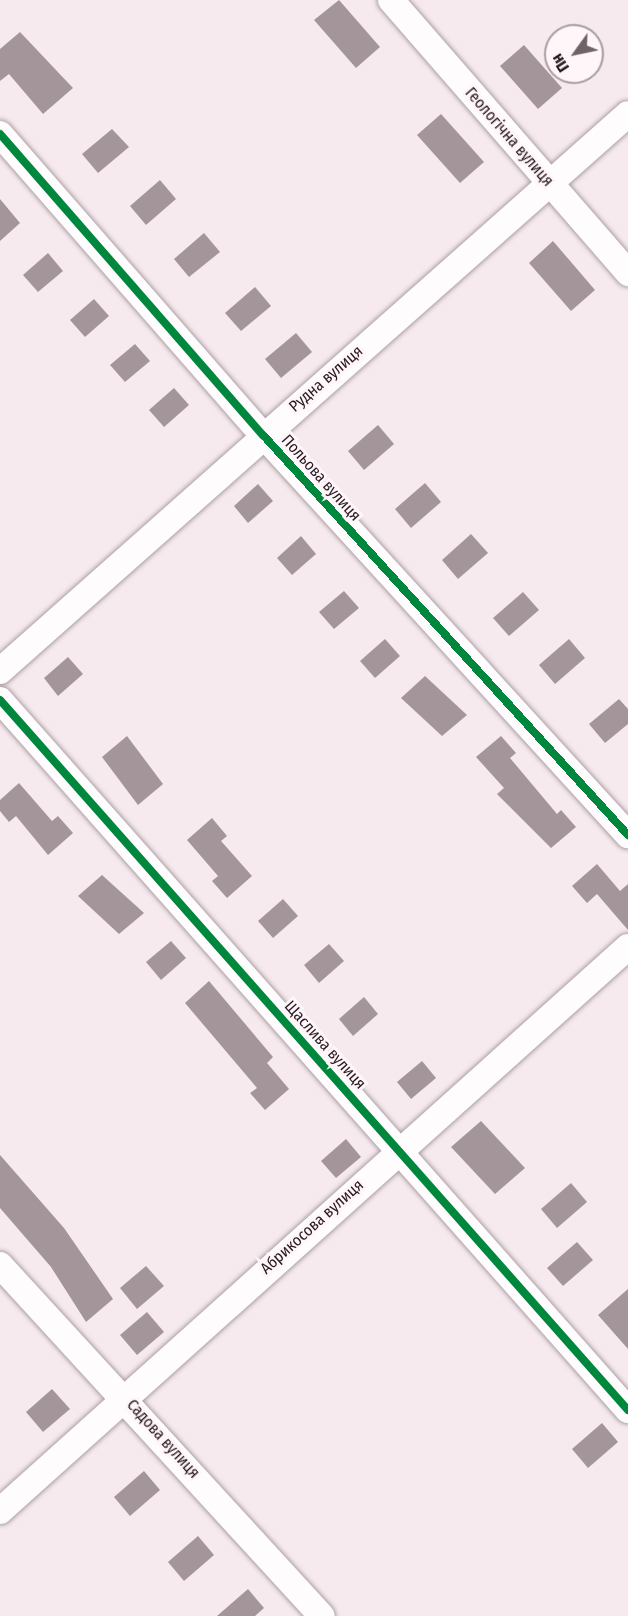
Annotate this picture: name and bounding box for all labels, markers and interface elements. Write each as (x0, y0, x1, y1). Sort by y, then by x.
north arrow (544, 24, 604, 84)
text: Пн (547, 50, 573, 76)
street label: Геологічна вулиця (461, 84, 557, 190)
street label: Рудна вулиця (285, 342, 367, 416)
street label: Польова вулиця (277, 431, 365, 525)
street label: Щаслива вулиця (280, 997, 370, 1093)
street label: Абрикосова вулиця (257, 1176, 367, 1278)
street label: Садова вулиця (122, 1396, 204, 1482)

